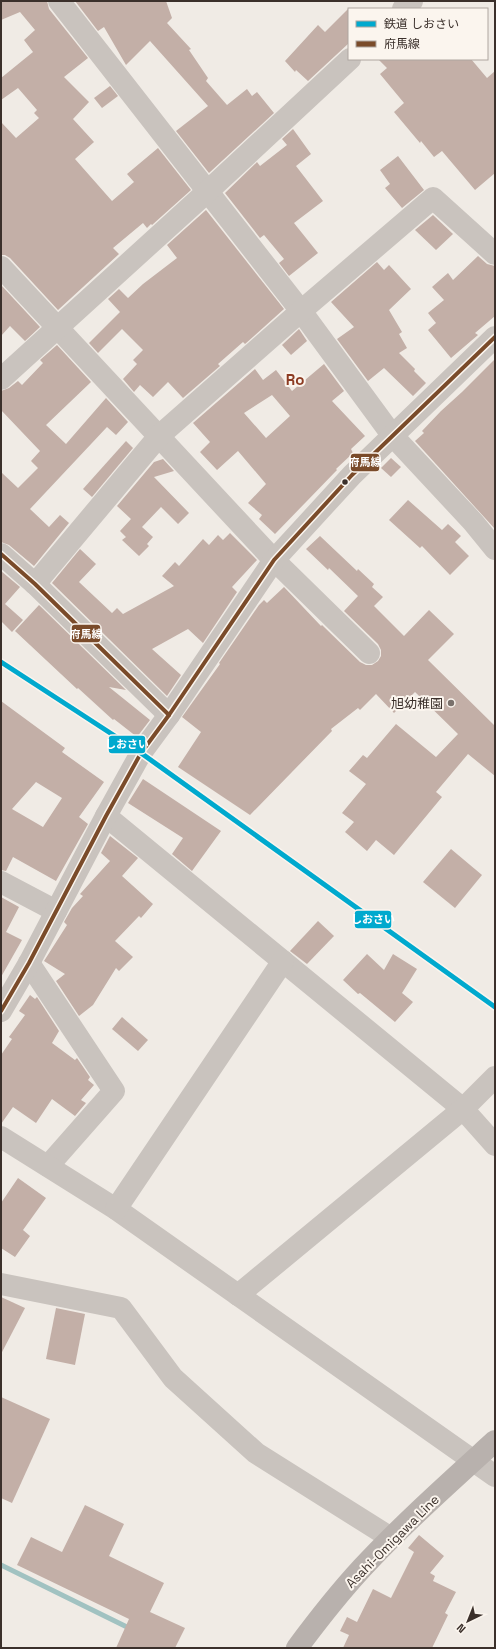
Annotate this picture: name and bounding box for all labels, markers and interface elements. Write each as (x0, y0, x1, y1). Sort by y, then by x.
legend (348, 8, 488, 60)
text: 鉄道 しおさい (384, 16, 459, 32)
text: 府馬線 (384, 36, 420, 52)
district label: Ro (286, 370, 304, 389)
line badge: 府馬線 (350, 453, 380, 472)
text: 府馬線 (349, 455, 382, 469)
unlabelled marker (340, 477, 350, 487)
line badge: 府馬線 (71, 624, 101, 643)
text: 府馬線 (70, 627, 103, 641)
place label: 旭幼稚園 (391, 695, 443, 712)
marker: 旭幼稚園 (446, 698, 456, 708)
line badge: しおさい (108, 735, 146, 754)
text: しおさい (105, 737, 149, 751)
line badge: しおさい (354, 910, 392, 929)
text: しおさい (351, 912, 395, 926)
street label: Asahi-Omigawa Line (342, 1491, 443, 1592)
north arrow (448, 1601, 488, 1641)
text: N (454, 1621, 469, 1636)

